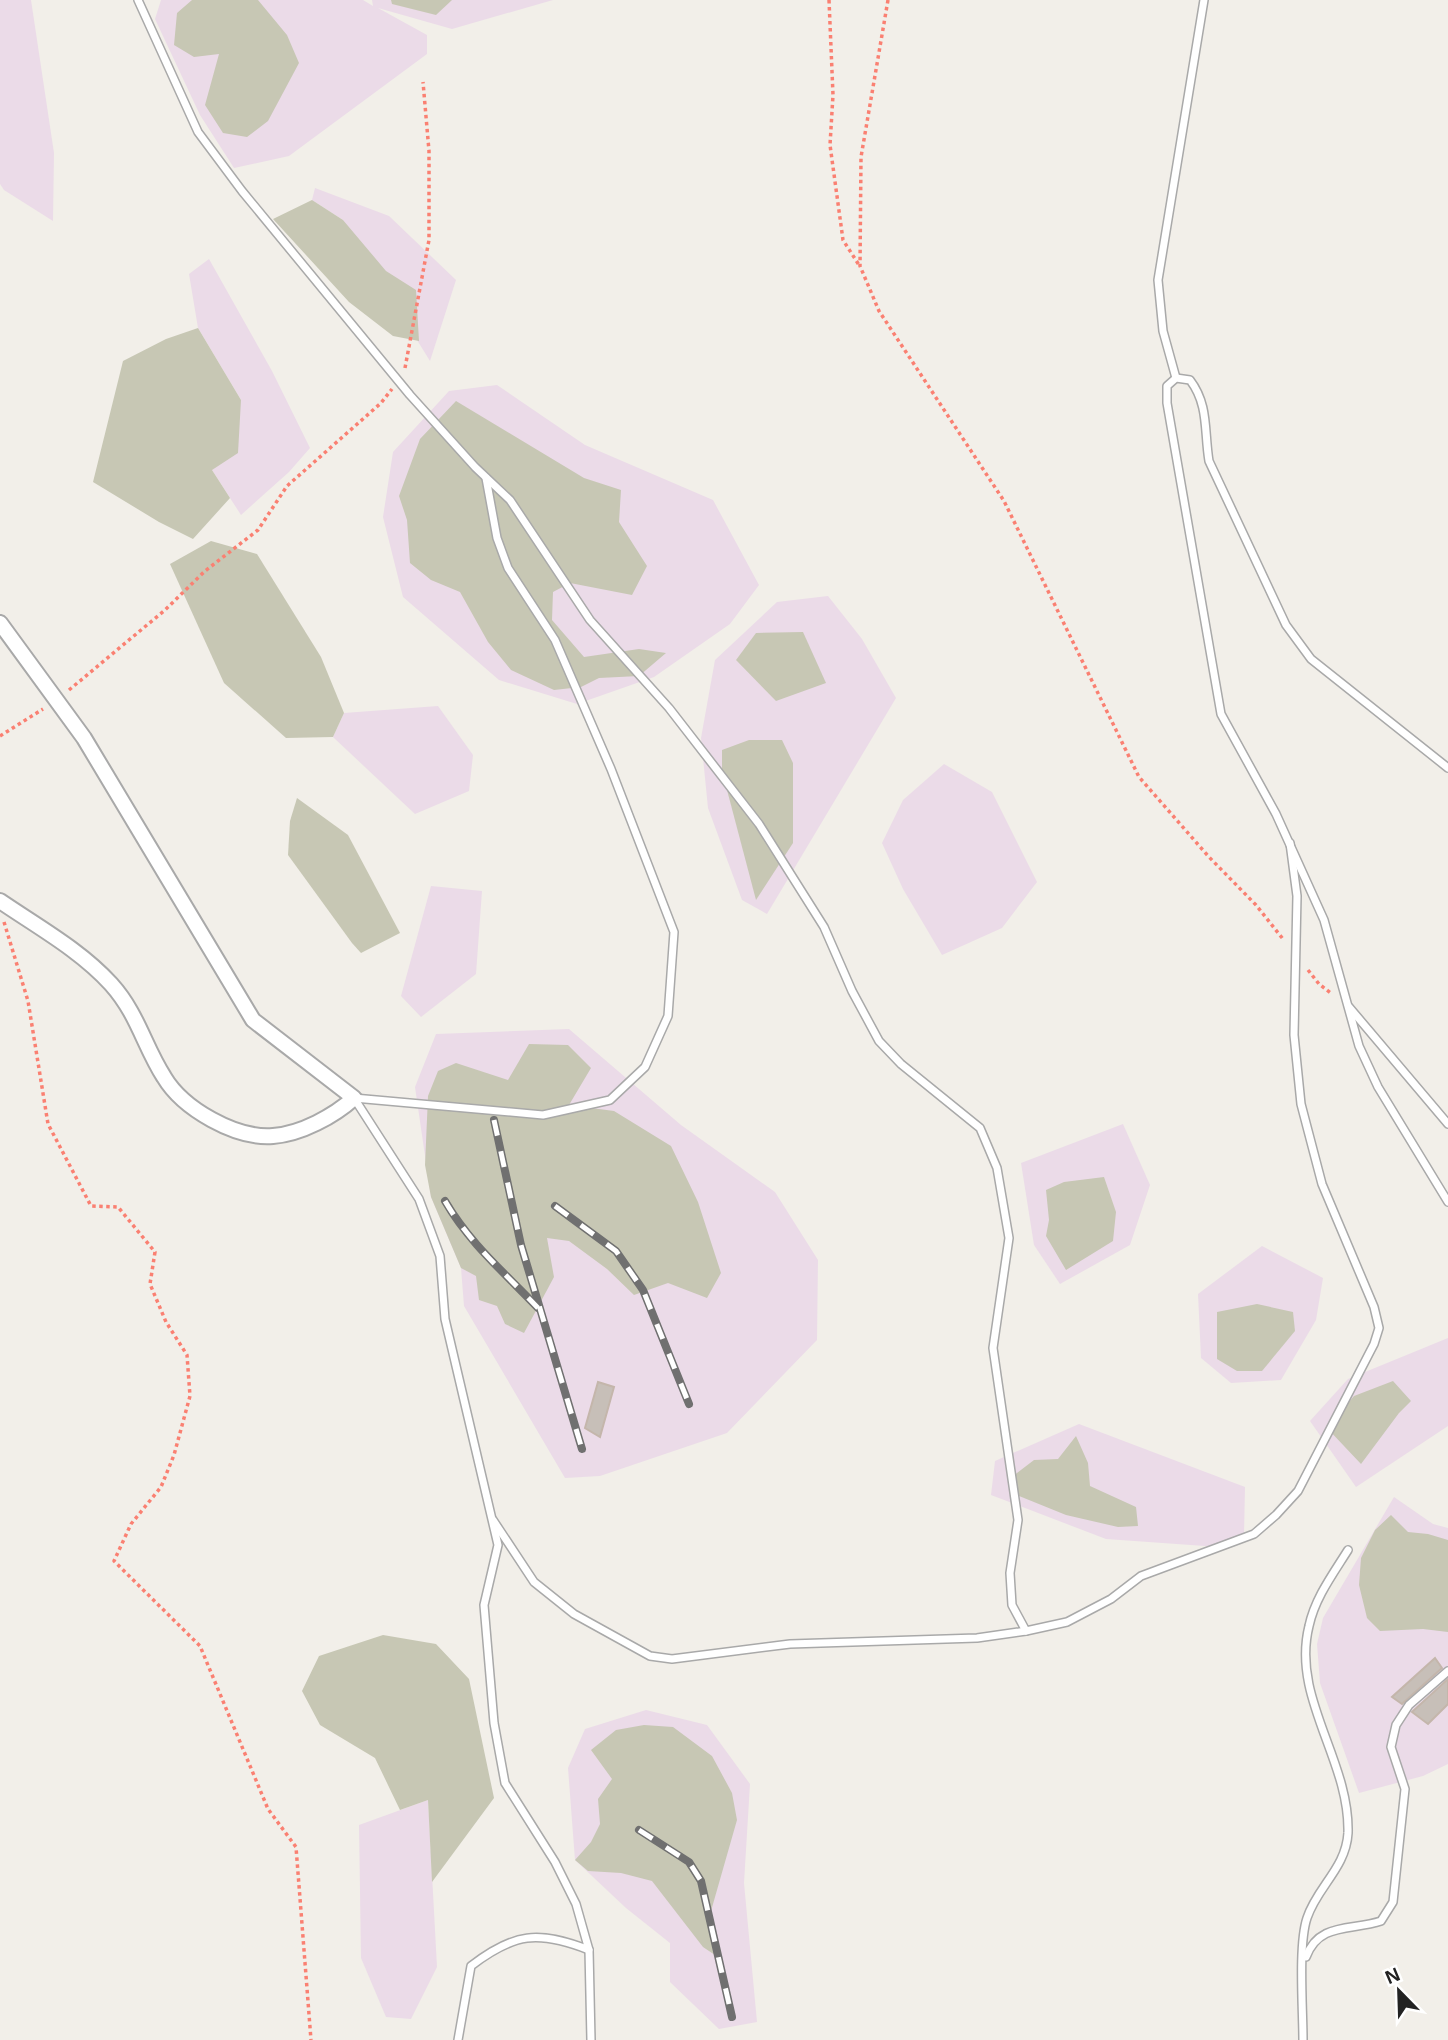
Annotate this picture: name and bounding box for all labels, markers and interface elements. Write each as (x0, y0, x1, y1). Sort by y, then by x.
north arrow (1364, 1956, 1434, 2026)
text: N (1382, 1963, 1403, 1988)

